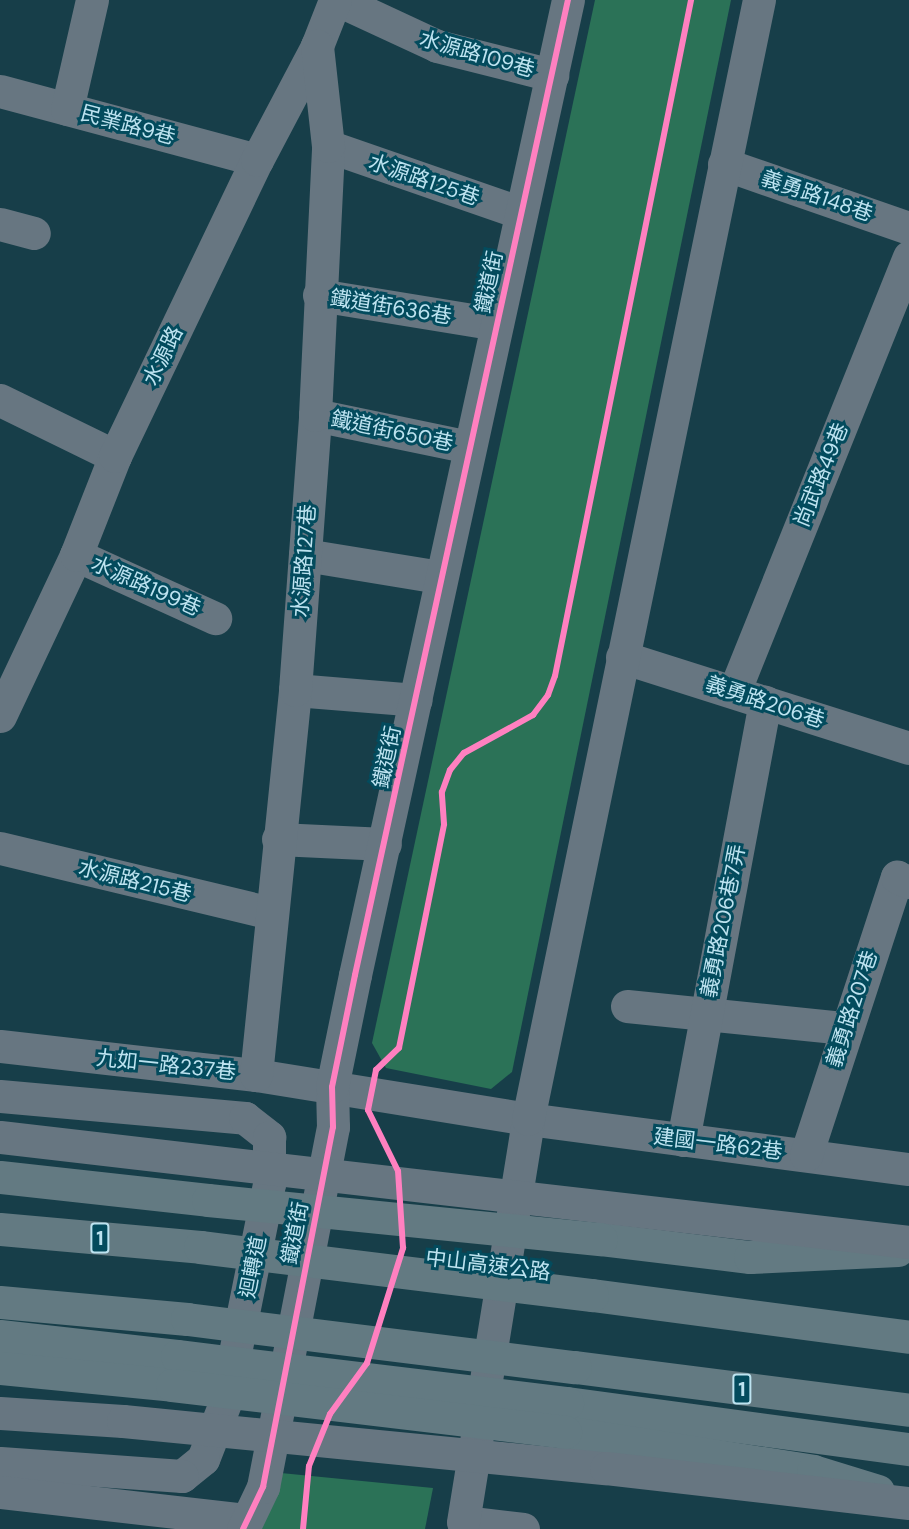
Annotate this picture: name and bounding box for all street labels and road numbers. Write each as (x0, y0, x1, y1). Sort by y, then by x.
street label: 水源路109巷 (417, 26, 537, 82)
street label: 民業路9巷 (78, 100, 178, 150)
street label: 水源路125巷 (365, 149, 483, 211)
street label: 義勇路148巷 (758, 165, 876, 227)
street label: 鐵道街 (470, 249, 508, 315)
street label: 鐵道街636巷 (328, 285, 454, 329)
street label: 水源路 (138, 322, 188, 390)
street label: 鐵道街650巷 (329, 406, 455, 456)
street label: 尚武路49巷 (789, 419, 853, 531)
street label: 水源路127巷 (287, 504, 321, 618)
street label: 水源路199巷 (87, 551, 205, 621)
street label: 義勇路206巷 (702, 671, 828, 733)
street label: 鐵道街 (368, 724, 406, 790)
street label: 義勇路206巷7弄 (696, 842, 750, 1000)
street label: 水源路215巷 (76, 855, 194, 907)
street label: 義勇路207巷 (821, 947, 883, 1071)
street label: 九如一路237巷 (95, 1045, 237, 1085)
street label: 建國一路62巷 (652, 1124, 784, 1164)
street label: 鐵道街 (277, 1200, 313, 1266)
road number: 1 (90, 1221, 110, 1255)
street label: 迴轉道 (235, 1234, 271, 1300)
street label: 中山高速公路 (424, 1245, 552, 1285)
road number: 1 (732, 1372, 752, 1406)

